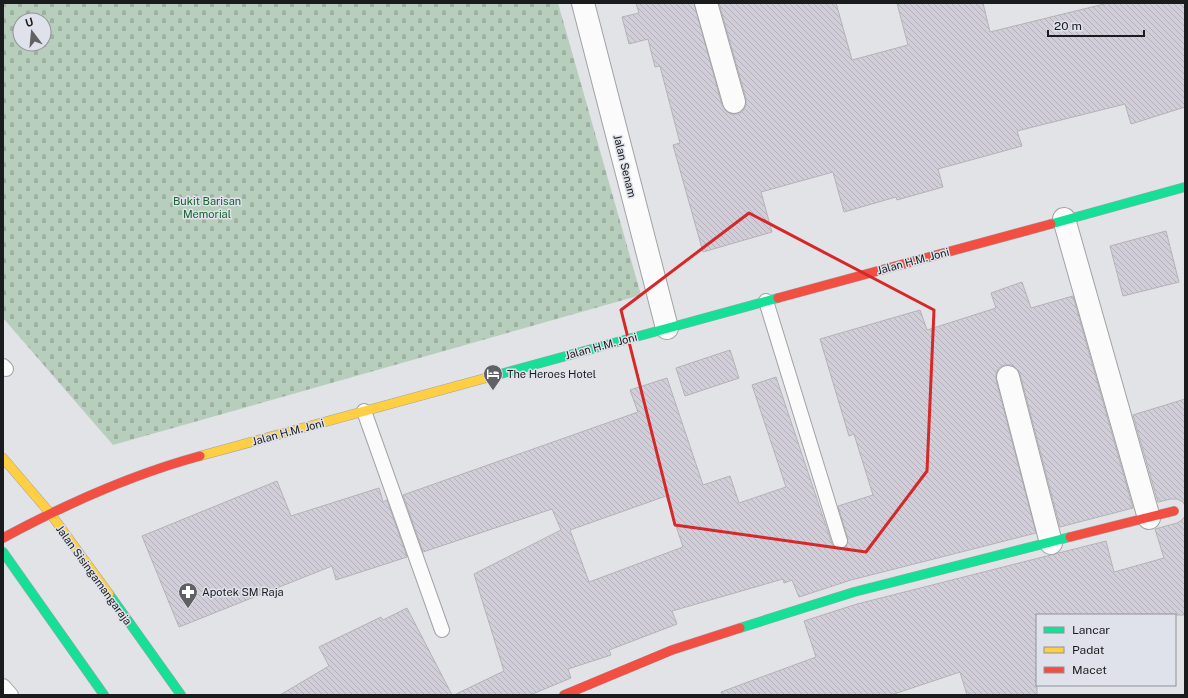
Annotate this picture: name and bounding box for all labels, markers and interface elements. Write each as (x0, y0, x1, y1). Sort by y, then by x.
north arrow (12, 12, 52, 52)
scale bar (1048, 12, 1144, 38)
text: U (24, 16, 35, 29)
text: 20 m (1054, 19, 1082, 33)
street label: Jalan Senam (611, 133, 639, 199)
park label: Bukit Barisan Memorial (173, 195, 241, 220)
street label: Jalan H.M. Joni (876, 246, 950, 276)
street label: Jalan H.M. Joni (564, 331, 638, 361)
hotel icon: The Heroes Hotel (482, 363, 504, 391)
place label: The Heroes Hotel (507, 368, 596, 380)
street label: Jalan H.M. Joni (251, 417, 325, 447)
street label: Jalan Sisingamangaraja (54, 523, 134, 627)
pharmacy icon: Apotek SM Raja (177, 581, 199, 609)
place label: Apotek SM Raja (202, 586, 284, 598)
legend (1036, 614, 1176, 686)
text: Lancar (1072, 623, 1110, 637)
text: Padat (1072, 643, 1105, 657)
text: Macet (1072, 663, 1107, 677)

